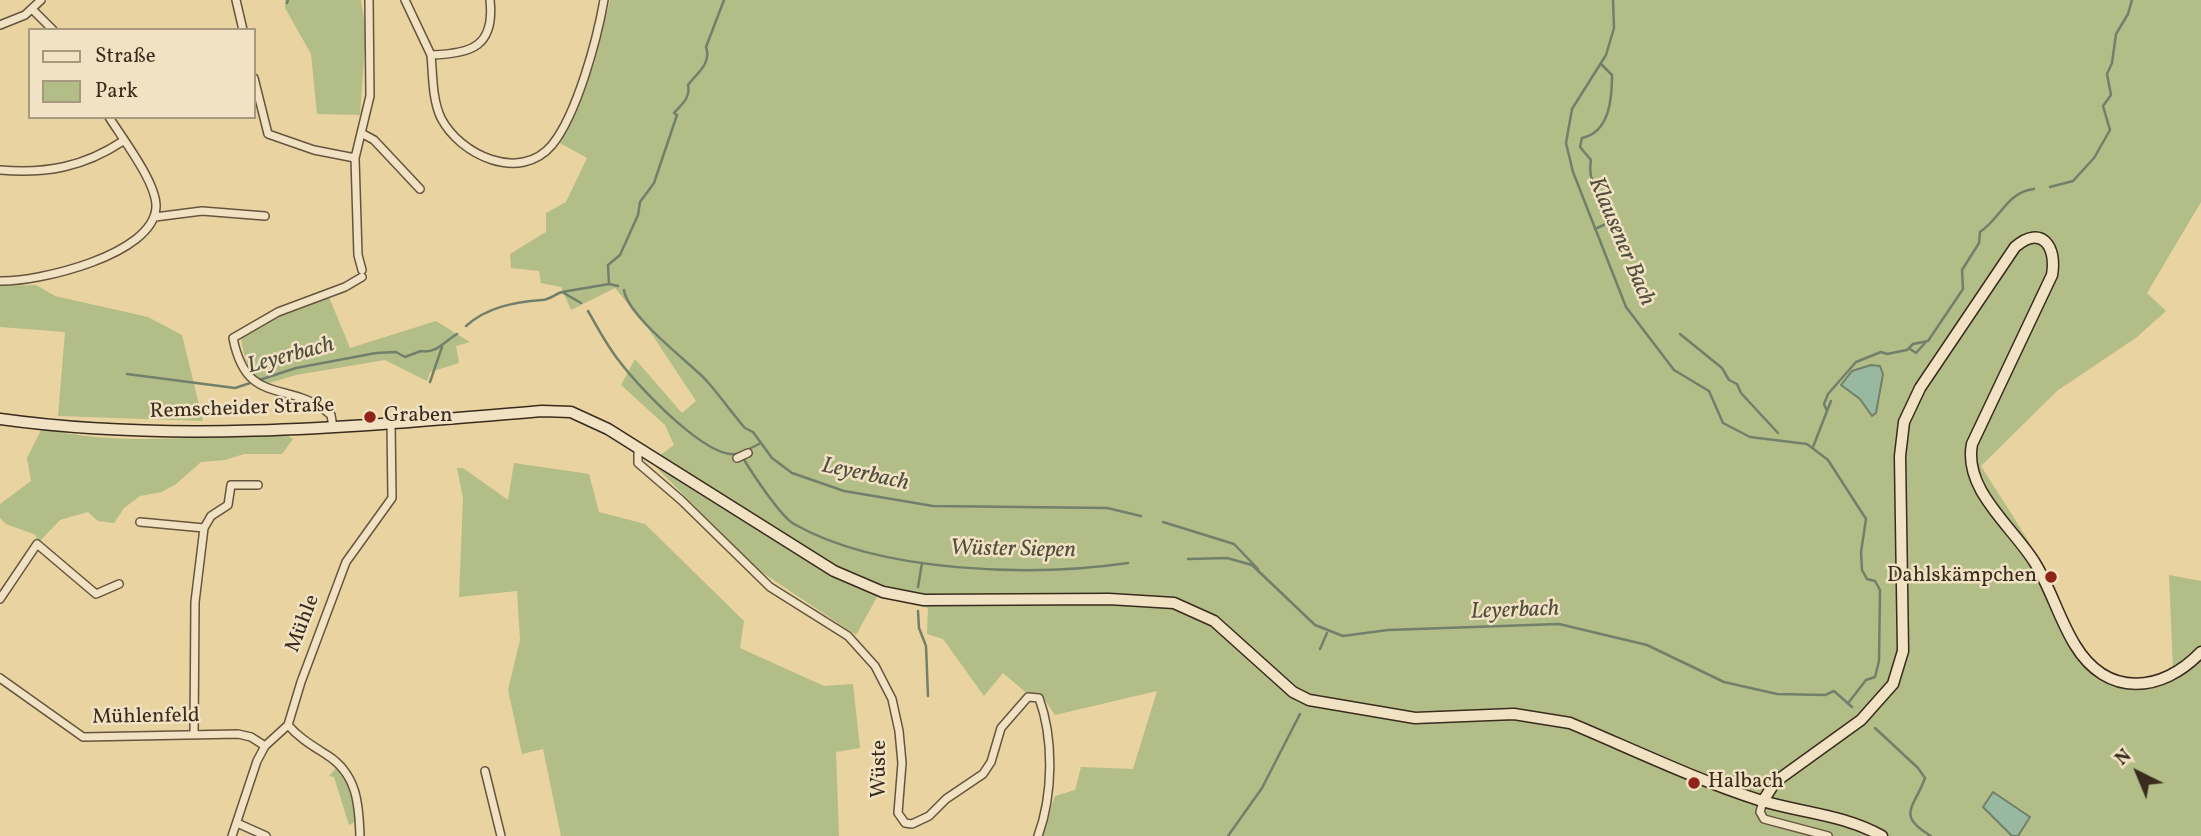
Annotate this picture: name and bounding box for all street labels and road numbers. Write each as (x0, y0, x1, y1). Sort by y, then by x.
street label: Remscheider Straße (149, 394, 335, 426)
street label: Mühle (282, 592, 326, 656)
street label: Mühlenfeld (92, 704, 200, 732)
street label: Wüste (868, 740, 894, 798)

